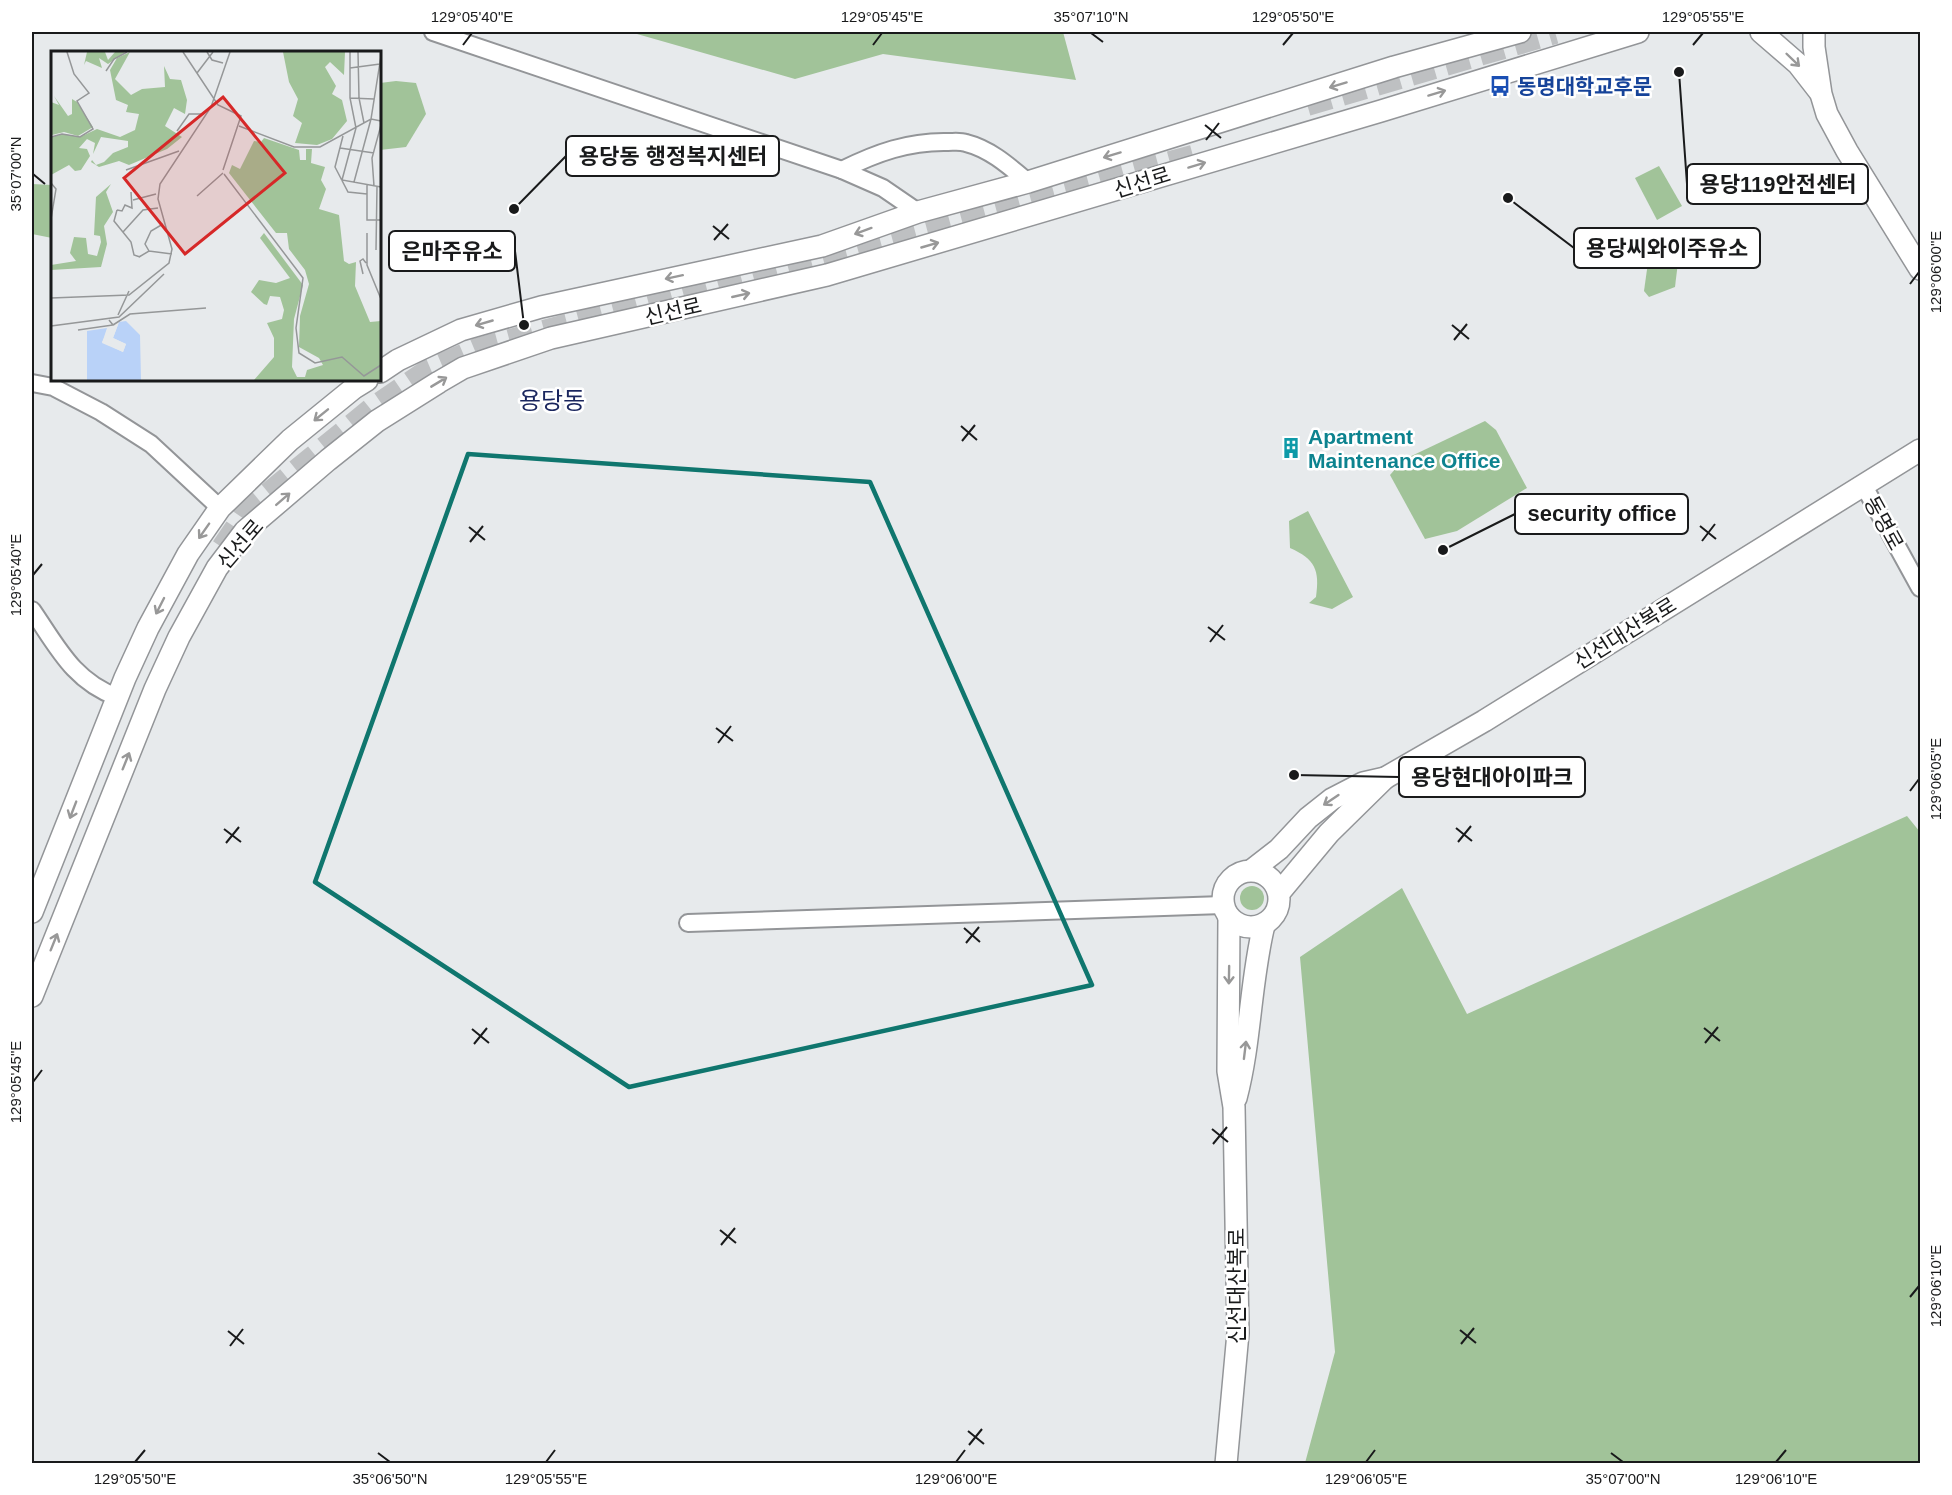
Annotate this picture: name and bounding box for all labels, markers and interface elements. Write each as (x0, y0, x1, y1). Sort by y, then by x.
text: 129°05'40"E (431, 8, 513, 25)
text: 129°05'45"E (841, 8, 923, 25)
text: 35°07'10"N (1053, 8, 1129, 25)
text: 129°05'50"E (1252, 8, 1334, 25)
text: 129°05'55"E (1662, 8, 1744, 25)
inset map (51, 51, 381, 381)
one-way arrow (1786, 53, 1801, 68)
bus stop icon: 동명대학교후문 (1488, 74, 1512, 98)
place label: 동명대학교후문 (1517, 75, 1652, 98)
one-way arrow (1329, 80, 1348, 91)
one-way arrow (1427, 87, 1446, 98)
text: 35°07'00"N (7, 136, 24, 212)
callout: 용당동 행정복지센터 (566, 136, 779, 176)
text: 용당동 행정복지센터 (579, 144, 767, 169)
one-way arrow (1103, 151, 1122, 162)
one-way arrow (1187, 159, 1206, 170)
street label: 신선로 (1111, 163, 1173, 201)
callout: 용당119안전센터 (1687, 164, 1868, 204)
text: 용당119안전센터 (1700, 172, 1856, 197)
one-way arrow (854, 227, 873, 238)
callout: 용당씨와이주유소 (1574, 228, 1760, 268)
callout: 은마주유소 (389, 231, 515, 271)
text: 129°06'00"E (1927, 231, 1944, 313)
text: 용당씨와이주유소 (1586, 236, 1748, 261)
text: 은마주유소 (401, 239, 503, 264)
one-way arrow (920, 239, 939, 250)
one-way arrow (665, 272, 684, 283)
one-way arrow (731, 289, 750, 300)
street label: 신선로 (642, 293, 704, 329)
one-way arrow (475, 318, 494, 330)
one-way arrow (430, 376, 447, 388)
district label: 용당동 (519, 387, 585, 414)
one-way arrow (314, 408, 329, 422)
place label: Apartment Maintenance Office (1308, 425, 1501, 472)
building icon: Apartment Maintenance Office (1279, 436, 1303, 460)
one-way arrow (275, 492, 290, 506)
street label: 동명로 (1860, 492, 1908, 554)
callout: security office (1515, 494, 1688, 534)
text: security office (1527, 501, 1677, 526)
street label: 신선로 (212, 515, 268, 573)
one-way arrow (198, 522, 210, 539)
text: 129°05'40"E (7, 534, 24, 616)
street label: 신선대산복로 (1570, 593, 1680, 673)
one-way arrow (154, 596, 165, 614)
text: 129°06'05"E (1927, 738, 1944, 820)
one-way arrow (121, 752, 132, 771)
callout: 용당현대아이파크 (1399, 757, 1585, 797)
text: 용당현대아이파크 (1411, 765, 1573, 790)
one-way arrow (1324, 794, 1340, 806)
one-way arrow (67, 800, 78, 819)
one-way arrow (49, 933, 60, 952)
one-way arrow (1223, 965, 1235, 985)
text: 129°05'45"E (7, 1041, 24, 1123)
one-way arrow (1240, 1041, 1251, 1060)
street label: 신선대산복로 (1225, 1228, 1248, 1344)
text: 129°06'10"E (1927, 1245, 1944, 1327)
text: 129°05'50"E (94, 1470, 176, 1487)
text: 35°06'50"N (352, 1470, 428, 1487)
text: 129°05'55"E (505, 1470, 587, 1487)
text: 129°06'00"E (915, 1470, 997, 1487)
text: 129°06'05"E (1325, 1470, 1407, 1487)
text: 35°07'00"N (1585, 1470, 1661, 1487)
text: 129°06'10"E (1735, 1470, 1817, 1487)

